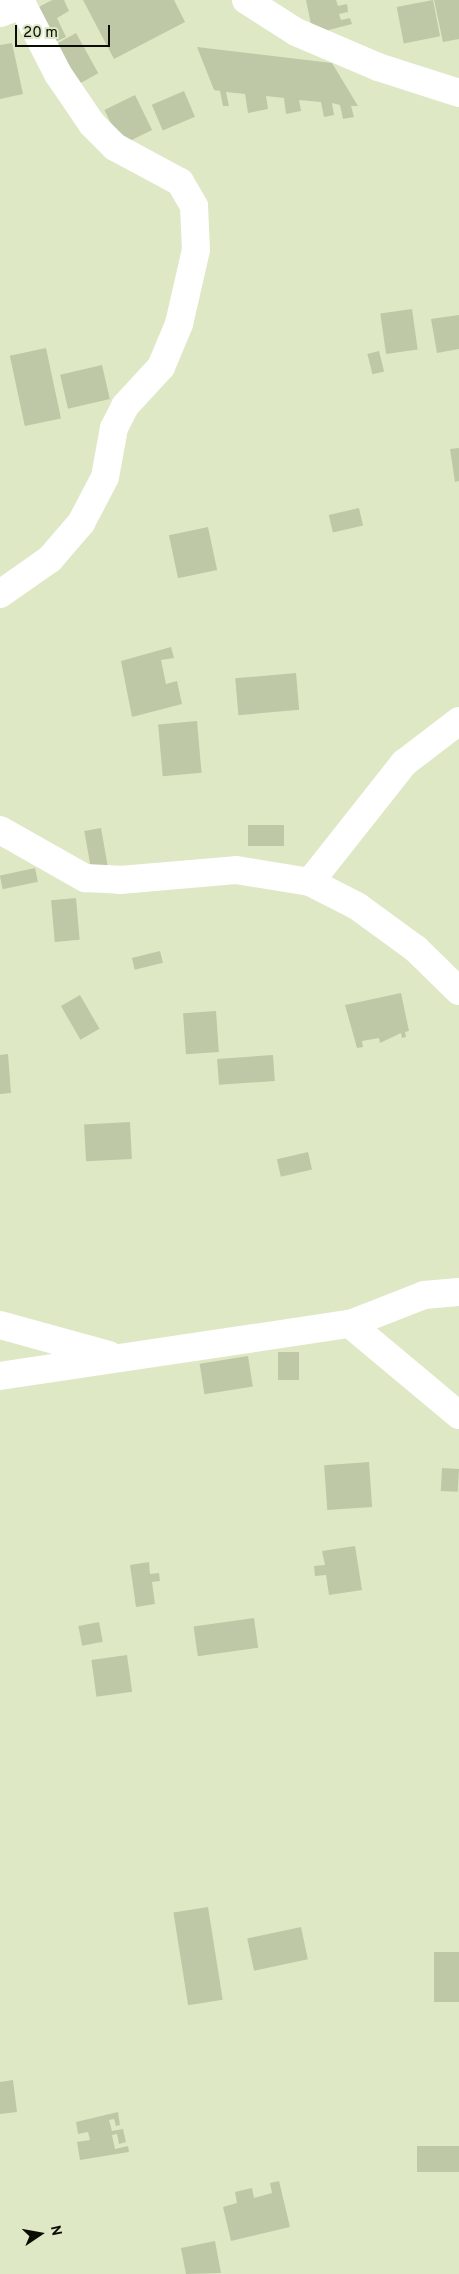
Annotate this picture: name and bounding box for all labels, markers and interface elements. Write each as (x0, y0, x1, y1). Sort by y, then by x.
scale bar (18, 15, 112, 47)
text: 20 m (23, 24, 58, 43)
north arrow (15, 2209, 65, 2259)
text: N (46, 2224, 65, 2237)

